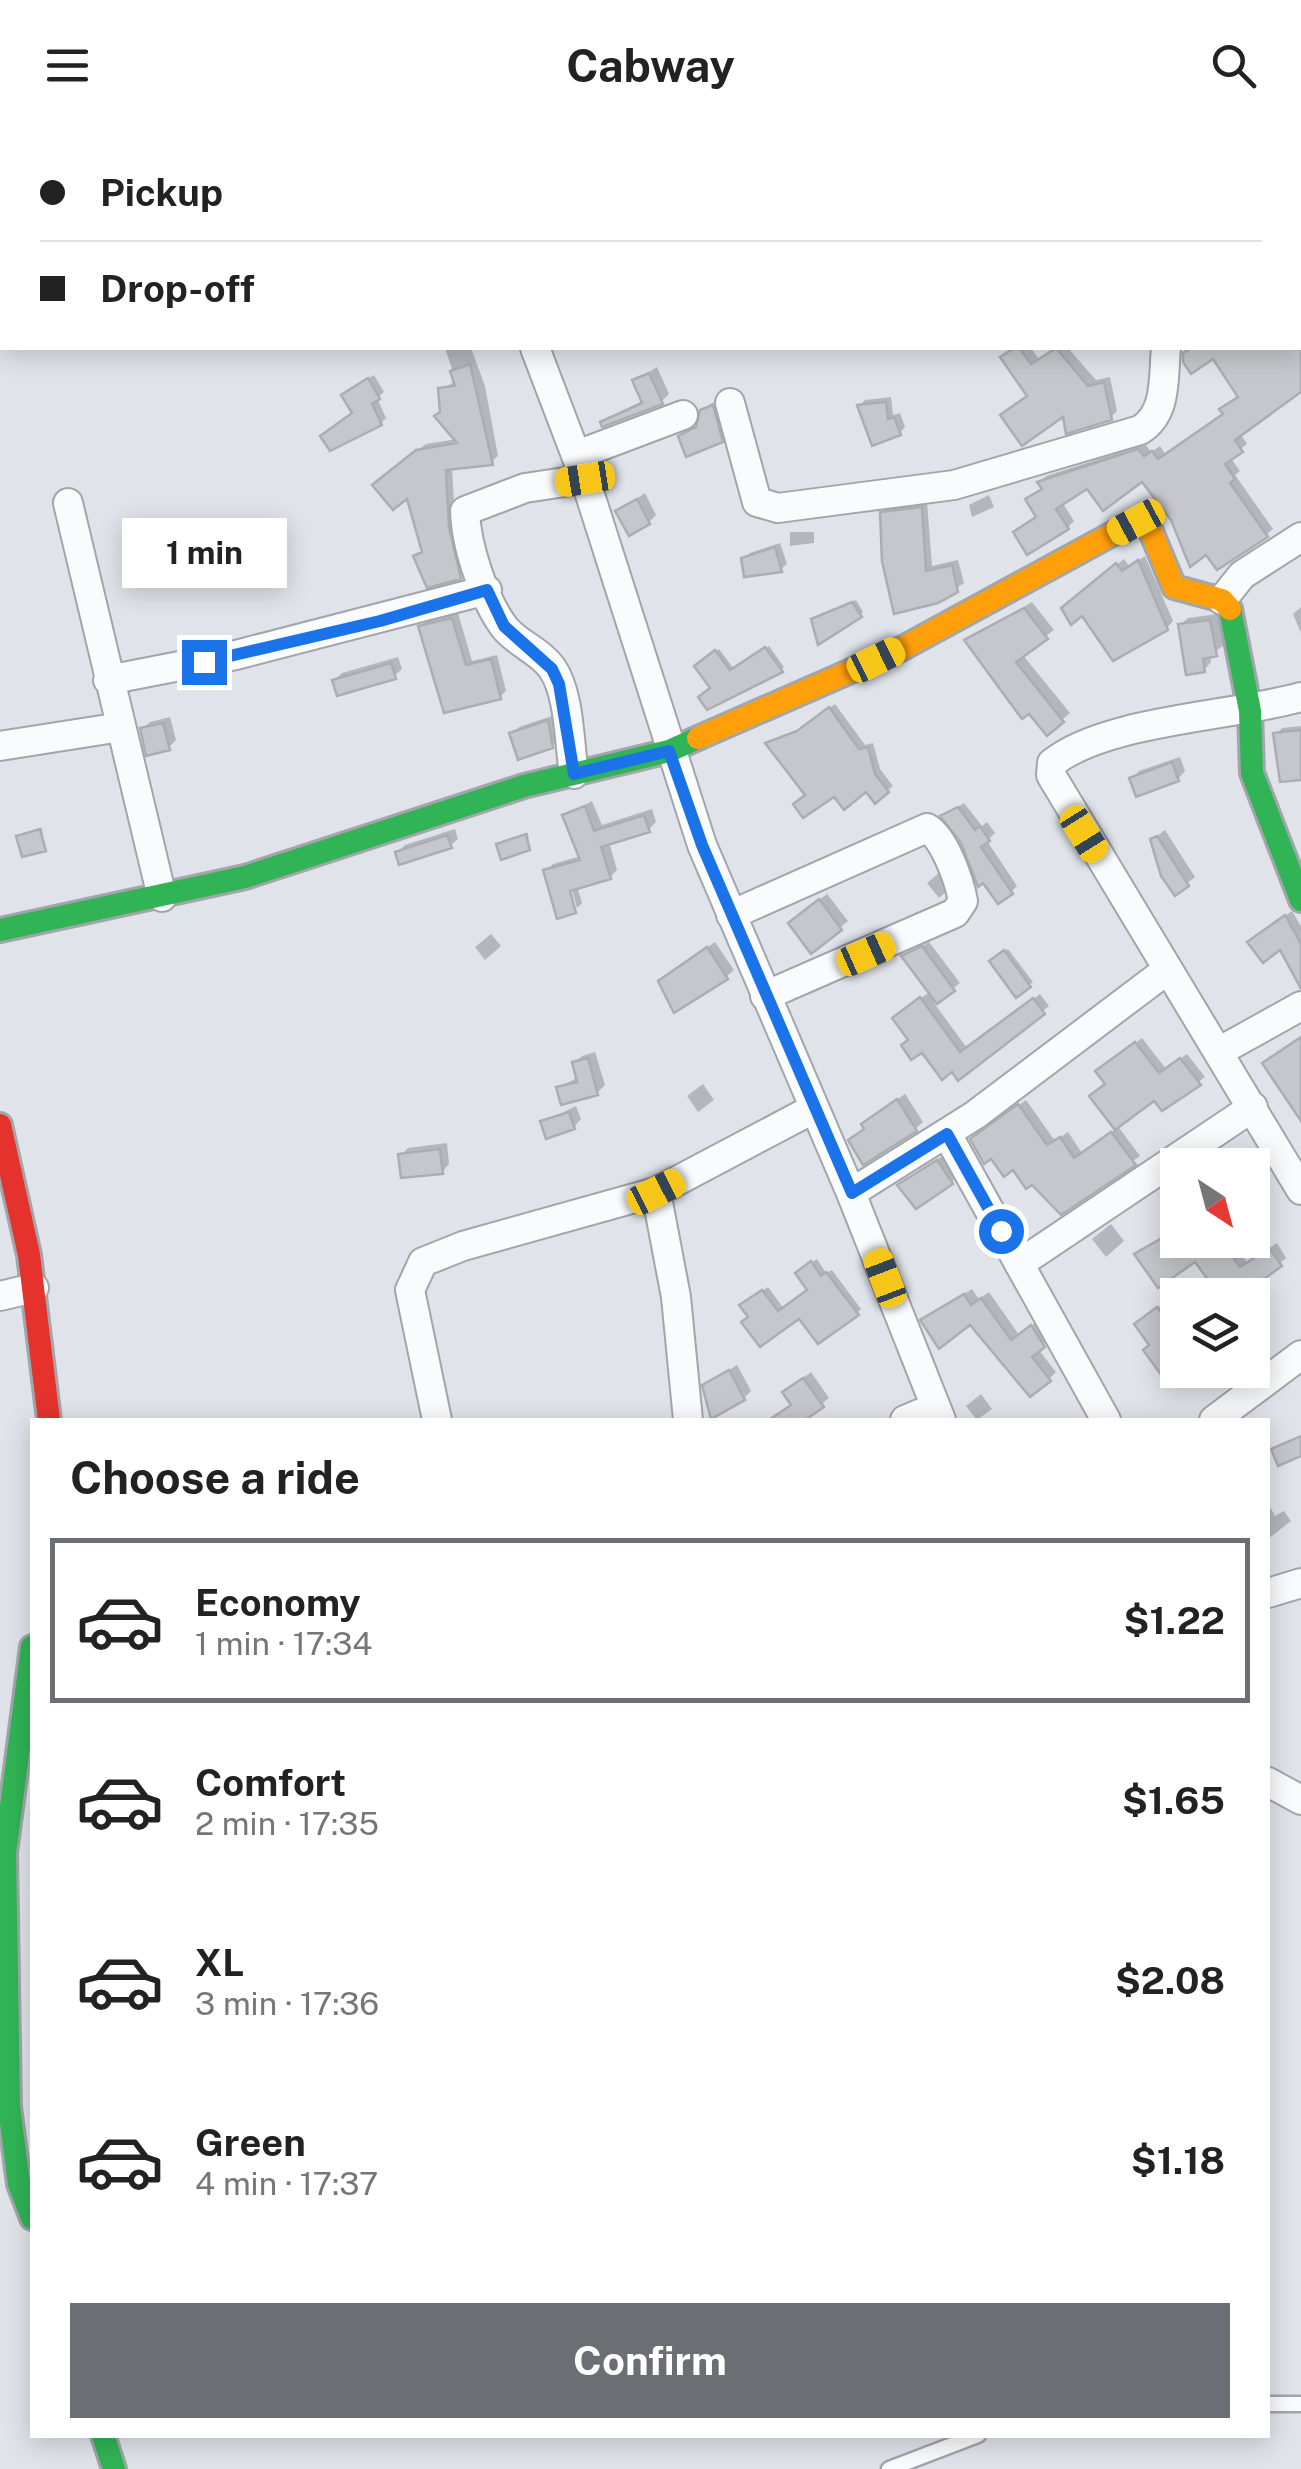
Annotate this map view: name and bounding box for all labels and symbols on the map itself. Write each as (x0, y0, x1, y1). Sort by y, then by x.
car (553, 459, 617, 499)
car (1102, 495, 1170, 549)
callout: 1 min (121, 517, 286, 587)
car (842, 633, 910, 687)
route end (182, 640, 227, 685)
car (1055, 801, 1113, 867)
car (832, 928, 900, 980)
north arrow (1160, 1148, 1270, 1258)
car (622, 1165, 690, 1219)
route start (979, 1209, 1024, 1254)
car (860, 1245, 910, 1311)

